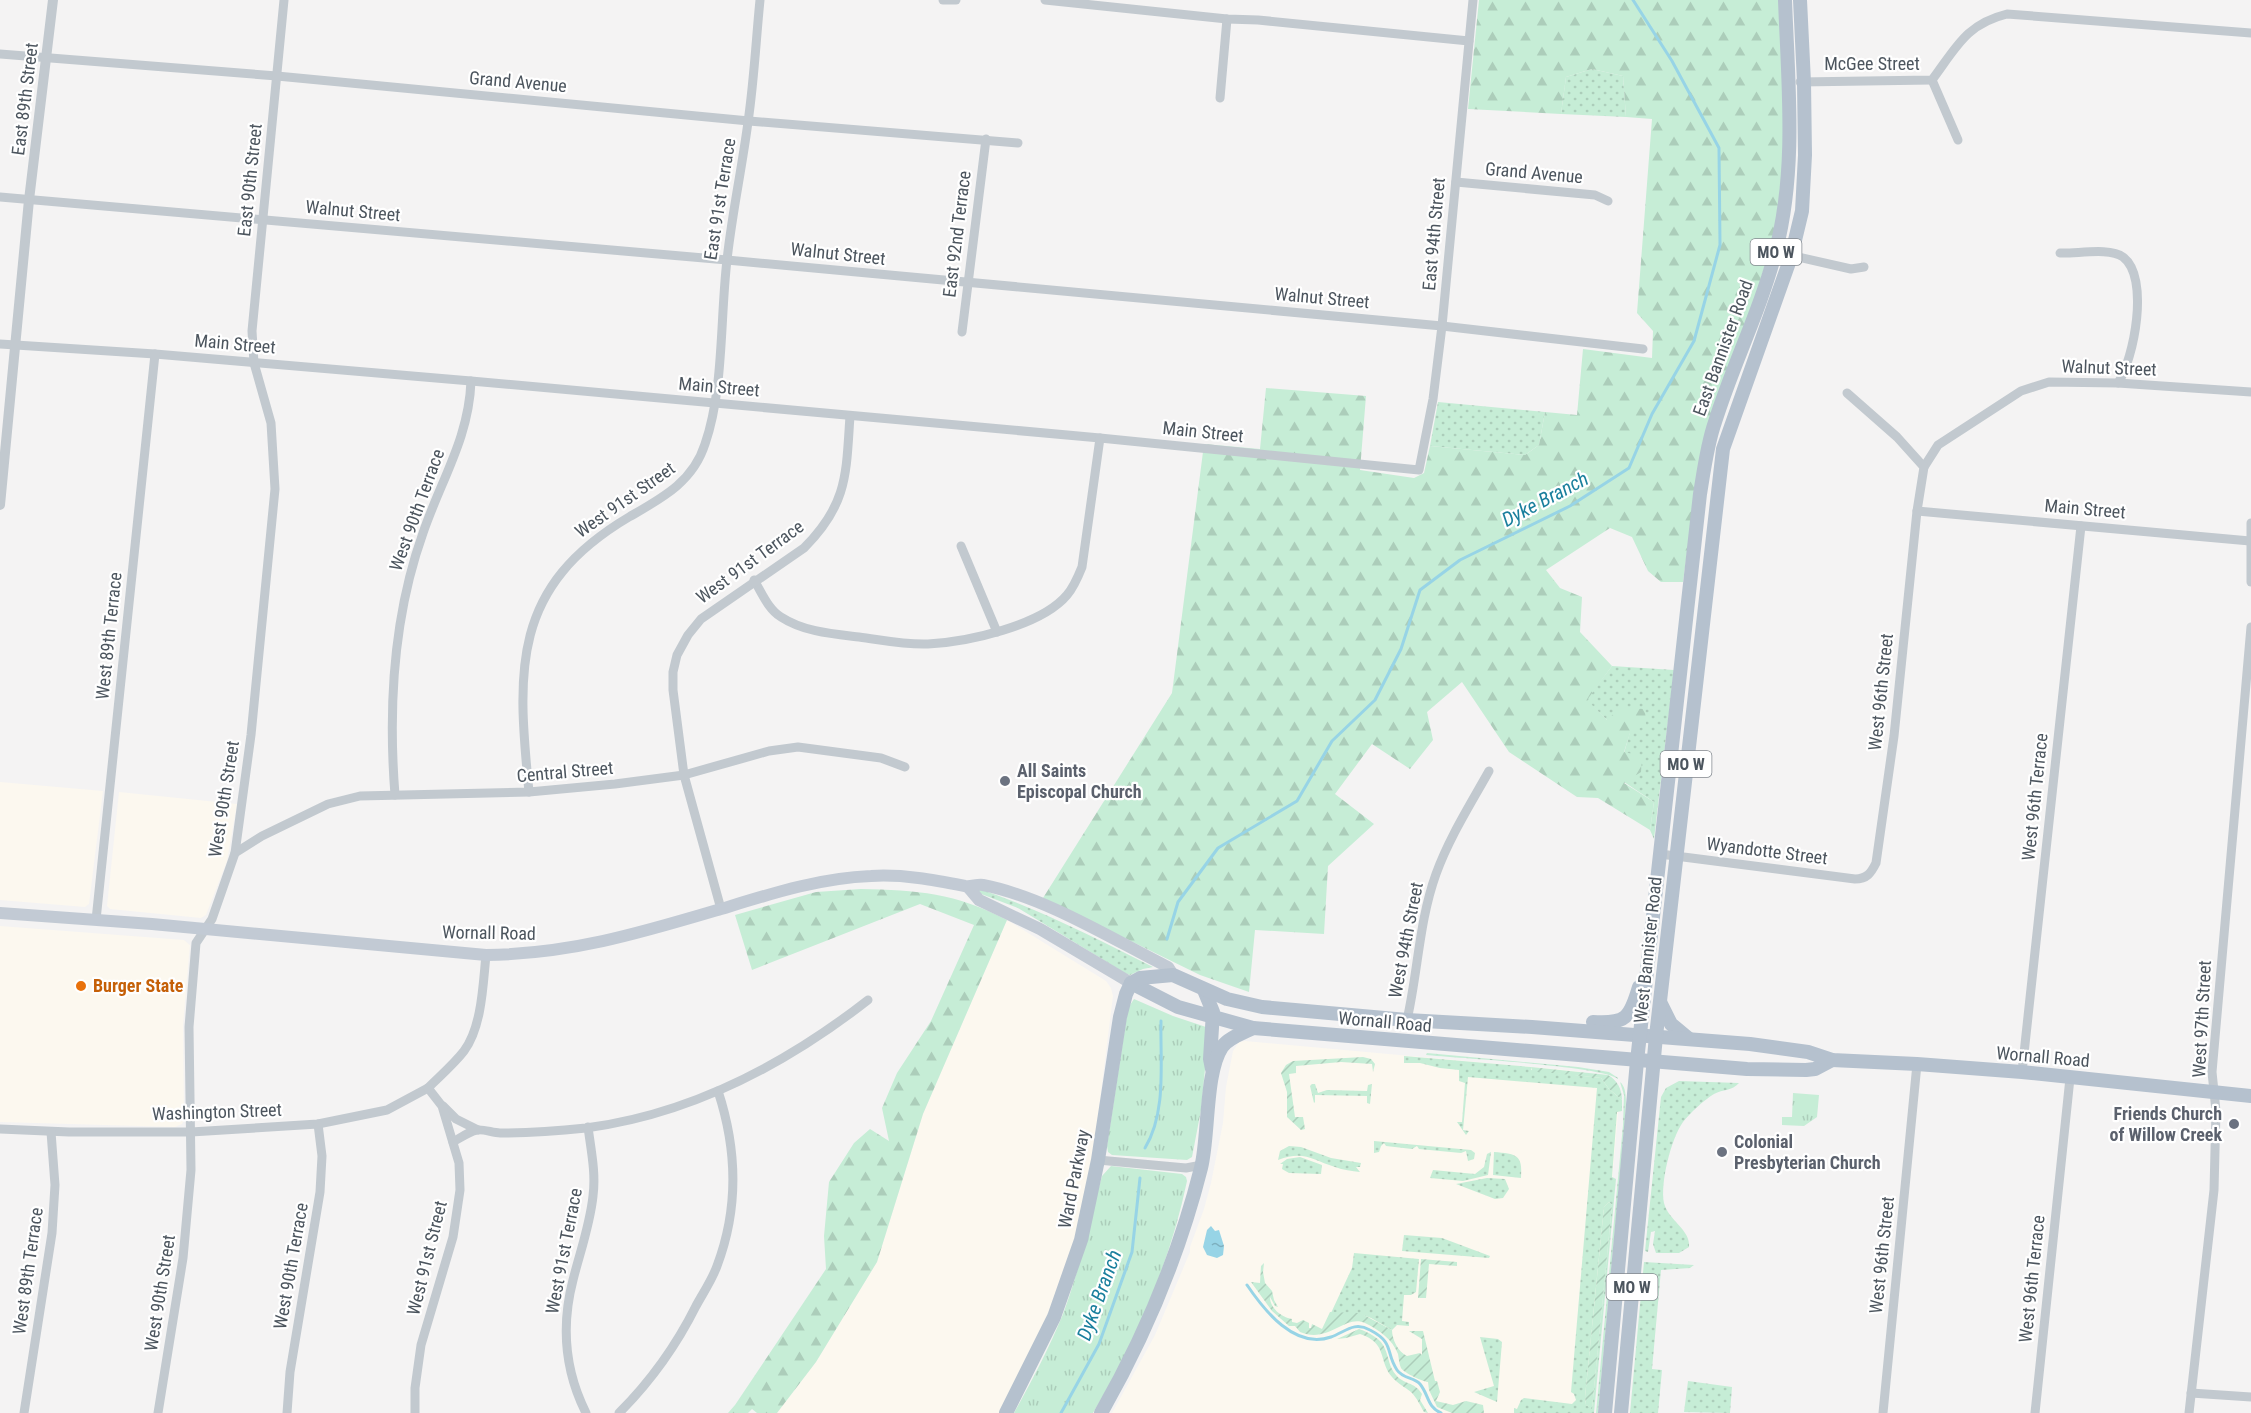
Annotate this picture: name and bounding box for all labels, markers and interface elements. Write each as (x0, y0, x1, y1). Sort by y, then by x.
street label: East 89th Street (7, 41, 42, 156)
street label: McGee Street (1824, 53, 1920, 74)
street label: Grand Avenue (468, 67, 568, 96)
street label: East 90th Street (233, 122, 266, 237)
street label: East 91st Terrace (699, 136, 740, 261)
street label: Grand Avenue (1484, 158, 1584, 187)
street label: East 92nd Terrace (938, 169, 975, 298)
street label: East 94th Street (1418, 177, 1449, 291)
street label: Walnut Street (305, 196, 401, 225)
street label: Walnut Street (790, 238, 887, 269)
road number: MO W (1750, 239, 1802, 265)
street label: East Bannister Road (1688, 277, 1757, 419)
street label: Walnut Street (1274, 283, 1370, 312)
street label: Main Street (194, 329, 276, 358)
street label: Walnut Street (2061, 355, 2157, 380)
street label: Main Street (678, 372, 760, 401)
street label: Main Street (1161, 417, 1245, 446)
street label: West 90th Terrace (385, 446, 448, 574)
street label: West 91st Street (571, 457, 679, 542)
water label: Dyke Branch (1498, 466, 1592, 532)
street label: Main Street (2044, 494, 2126, 523)
street label: West 91st Terrace (692, 516, 807, 608)
street label: West 89th Terrace (91, 571, 126, 701)
street label: West 96th Street (1864, 632, 1897, 752)
street label: West 96th Terrace (2017, 732, 2052, 862)
street label: West 90th Street (204, 739, 243, 859)
road number: MO W (1660, 751, 1712, 777)
street label: Central Street (516, 757, 614, 786)
place label: All Saints Episcopal Church (1017, 760, 1142, 802)
marker: All Saints Episcopal Church (998, 774, 1012, 788)
street label: Wyandotte Street (1705, 833, 1829, 868)
street label: West Bannister Road (1629, 876, 1666, 1024)
street label: West 94th Street (1384, 880, 1427, 1000)
street label: Wornall Road (442, 921, 536, 944)
street label: West 97th Street (2188, 960, 2215, 1078)
place label: Burger State (93, 975, 184, 996)
marker: Burger State (74, 979, 88, 993)
street label: Wornall Road (1337, 1007, 1433, 1036)
street label: Wornall Road (1995, 1042, 2091, 1071)
street label: Washington Street (152, 1099, 282, 1124)
place label: Friends Church of Willow Creek (2110, 1103, 2222, 1145)
marker: Friends Church of Willow Creek (2227, 1117, 2241, 1131)
street label: Ward Parkway (1054, 1127, 1093, 1230)
place label: Colonial Presbyterian Church (1734, 1131, 1881, 1173)
marker: Colonial Presbyterian Church (1715, 1145, 1729, 1159)
street label: West 91st Terrace (541, 1186, 586, 1316)
street label: West 96th Street (1865, 1195, 1898, 1315)
street label: West 91st Street (402, 1198, 451, 1317)
street label: West 90th Terrace (269, 1201, 312, 1331)
street label: West 89th Terrace (8, 1206, 47, 1336)
street label: West 96th Terrace (2014, 1214, 2049, 1344)
street label: West 90th Street (140, 1233, 179, 1353)
water label: Dyke Branch (1072, 1247, 1126, 1343)
road number: MO W (1606, 1274, 1658, 1300)

